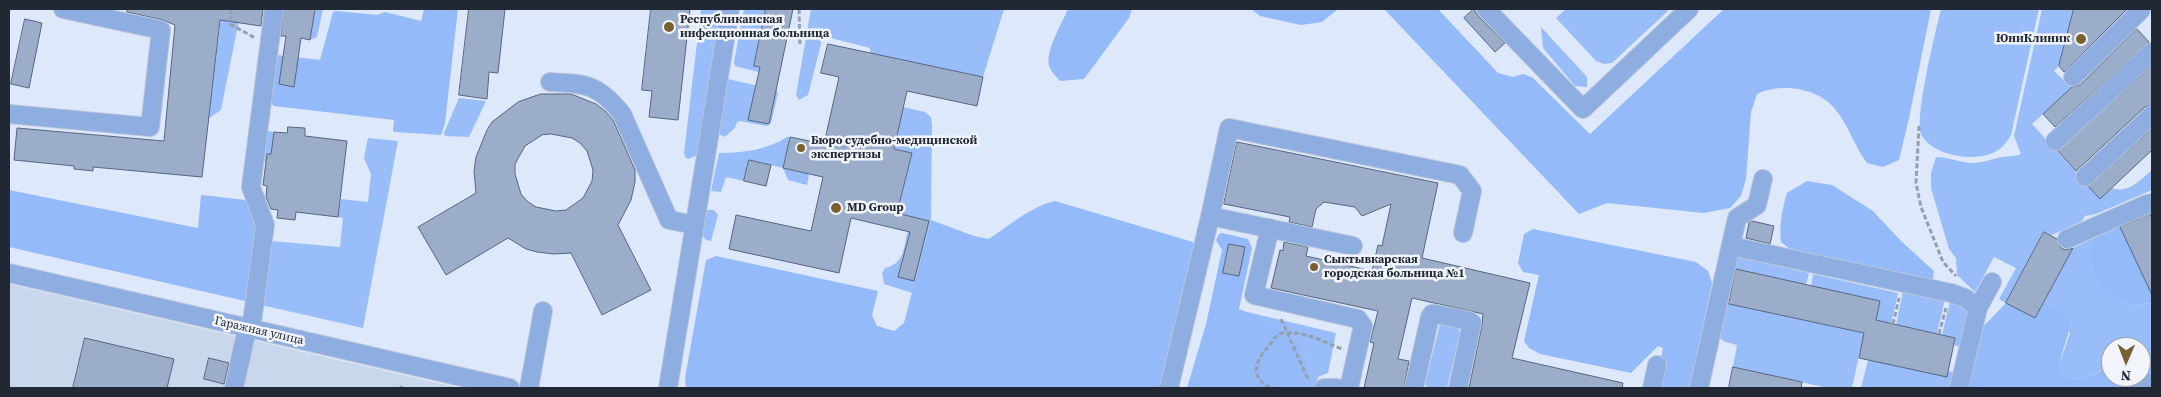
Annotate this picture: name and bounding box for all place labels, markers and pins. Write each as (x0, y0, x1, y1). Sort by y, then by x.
place label: Республиканская инфекционная больница (680, 13, 829, 41)
marker: Республиканская инфекционная больница (662, 20, 676, 34)
place label: ЮниКлиник (1996, 32, 2070, 46)
marker: ЮниКлиник (2074, 32, 2088, 46)
place label: Бюро судебно-медицинской экспертизы (811, 134, 977, 162)
marker: Бюро судебно-медицинской экспертизы (795, 142, 807, 154)
marker: MD Group (829, 201, 843, 215)
place label: MD Group (847, 201, 904, 215)
place label: Сыктывкарская городская больница №1 (1324, 253, 1465, 281)
marker: Сыктывкарская городская больница №1 (1308, 261, 1320, 273)

